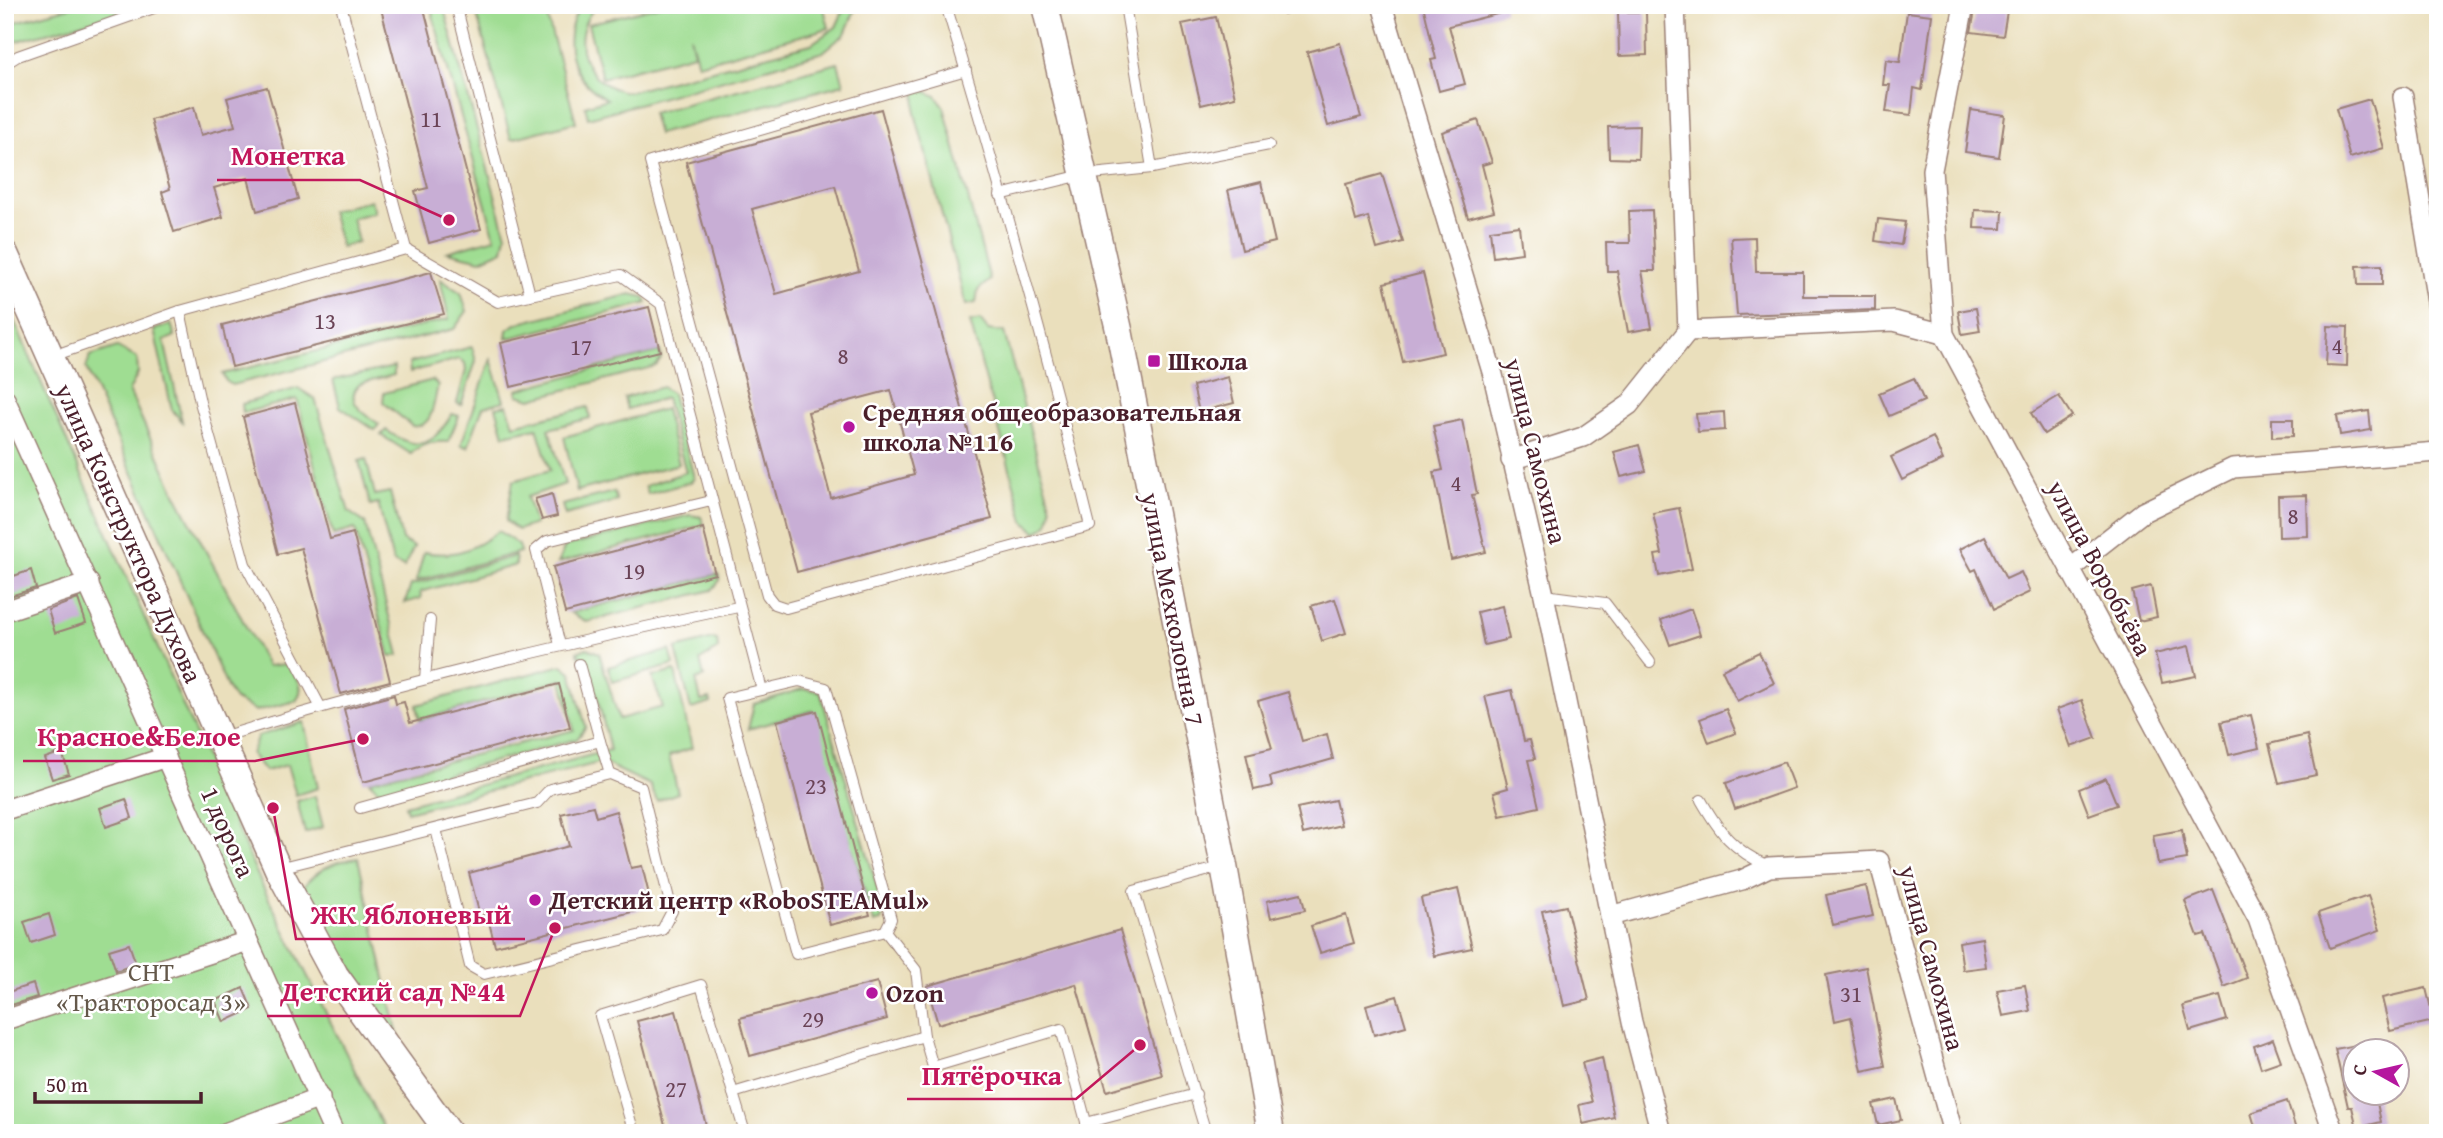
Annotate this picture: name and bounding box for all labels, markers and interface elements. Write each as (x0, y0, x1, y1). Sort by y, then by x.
house number: 11 (420, 102, 442, 135)
callout: Монетка (217, 131, 360, 180)
text: Монетка (231, 134, 346, 175)
house number: 13 (314, 304, 336, 337)
house number: 4 (2331, 329, 2343, 362)
house number: 17 (570, 330, 592, 363)
house number: 8 (837, 339, 849, 372)
place label: Школа (1168, 341, 1249, 380)
marker: Школа (1146, 353, 1162, 369)
street label: улица Самохина (1494, 353, 1579, 549)
street label: улица Конструктора Духова (45, 376, 214, 690)
place label: Средняя общеобразовательная школа №116 (863, 392, 1241, 461)
marker: Средняя общеобразовательная школа №116 (841, 419, 857, 435)
house number: 4 (1450, 466, 1462, 499)
street label: улица Воробьёва (2037, 472, 2164, 663)
street label: улица Мехколонна 7 (1132, 488, 1215, 729)
house number: 8 (2287, 499, 2299, 532)
house number: 19 (623, 554, 645, 587)
callout: Красное&Белое (23, 712, 255, 761)
text: Красное&Белое (37, 715, 241, 756)
house number: 23 (805, 769, 827, 802)
street label: 1 дорога (191, 780, 266, 884)
street label: улица Самохина (1889, 860, 1976, 1055)
place label: Детский центр «RoboSTEAMul» (548, 880, 929, 919)
callout: ЖК Яблоневый (296, 890, 525, 939)
marker: Детский центр «RoboSTEAMul» (527, 892, 543, 908)
text: ЖК Яблоневый (310, 893, 511, 934)
park label: СНТ «Тракторосад 3» (56, 952, 246, 1021)
callout: Детский сад №44 (267, 967, 520, 1016)
text: Детский сад №44 (279, 970, 506, 1011)
place label: Ozon (886, 973, 945, 1012)
house number: 31 (1840, 977, 1862, 1010)
marker: Ozon (864, 985, 880, 1001)
house number: 29 (802, 1002, 824, 1035)
north arrow (2342, 1036, 2412, 1106)
callout: Пятёрочка (907, 1050, 1076, 1099)
text: Пятёрочка (922, 1054, 1063, 1095)
scale bar (35, 1061, 201, 1105)
text: С (2345, 1062, 2374, 1077)
text: 50 m (46, 1069, 88, 1100)
house number: 27 (665, 1072, 687, 1105)

